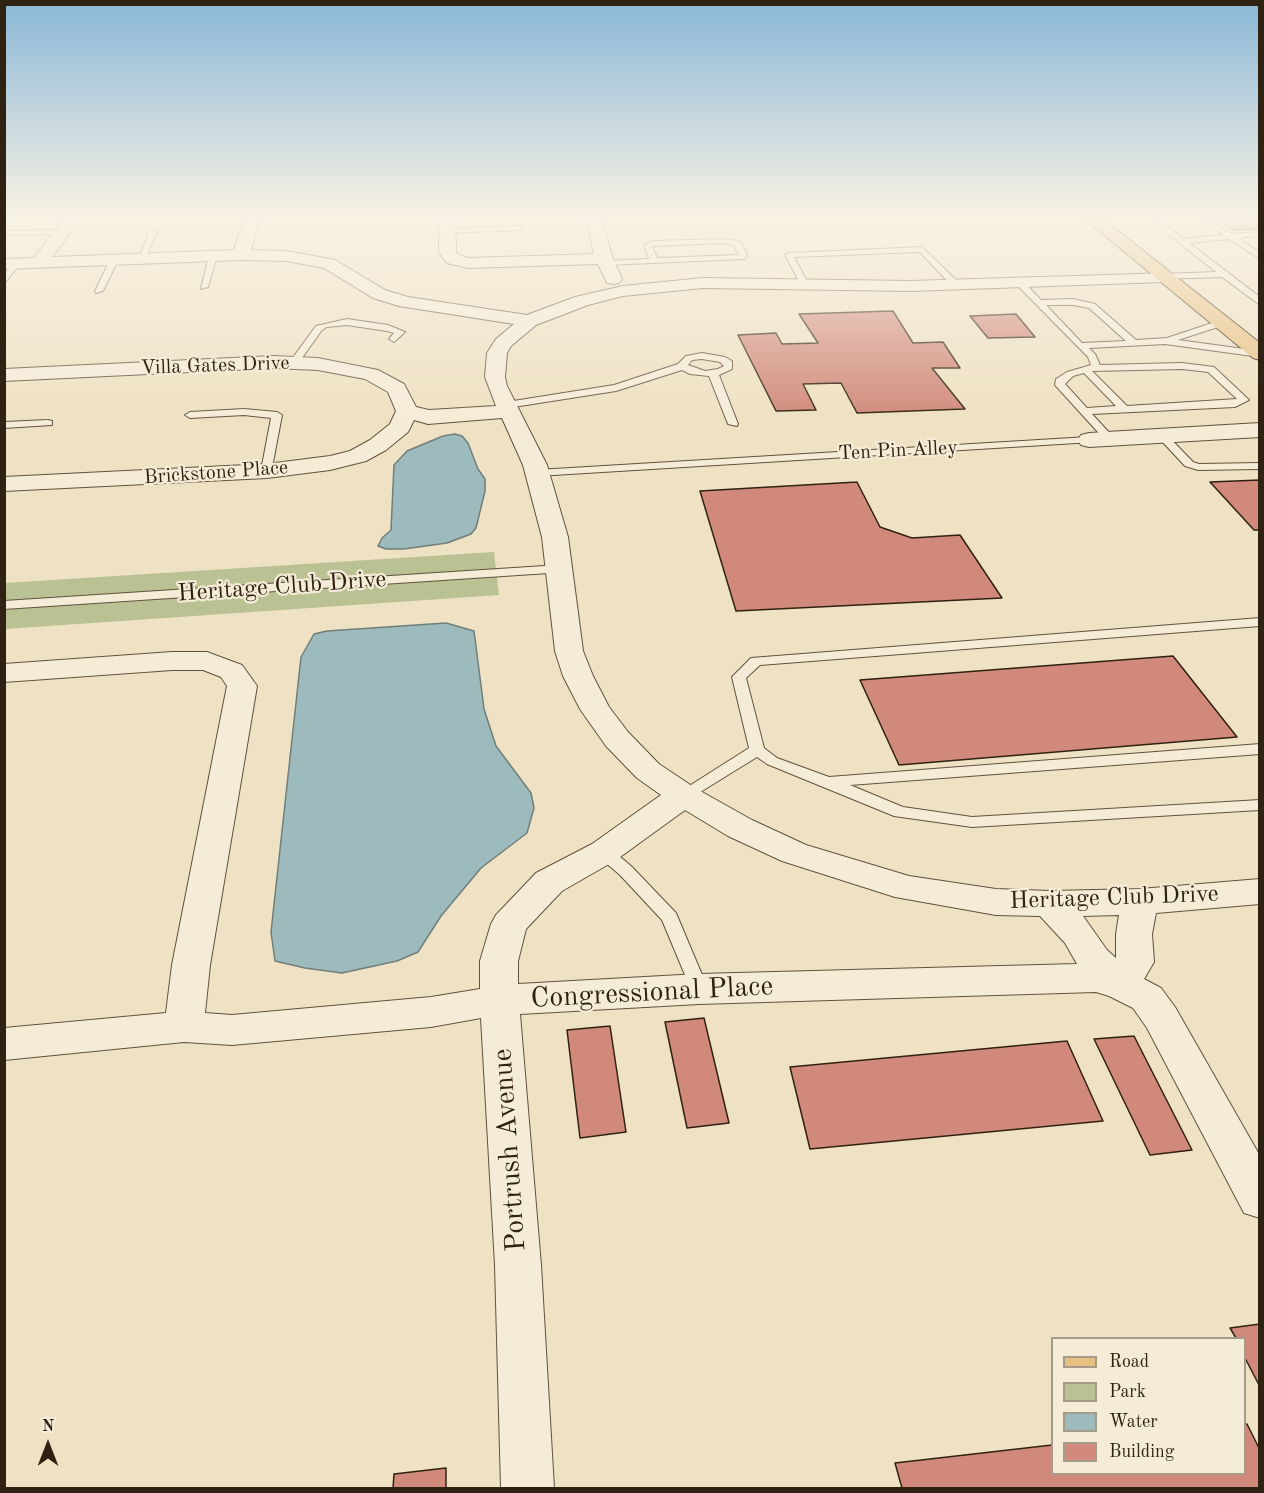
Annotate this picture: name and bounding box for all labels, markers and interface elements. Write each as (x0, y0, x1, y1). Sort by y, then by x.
street label: Villa Gates Drive (140, 351, 290, 381)
street label: Ten Pin Alley (838, 436, 958, 466)
street label: Brickstone Place (143, 456, 289, 490)
street label: Heritage Club Drive (177, 565, 387, 609)
street label: Heritage Club Drive (1009, 880, 1219, 916)
street label: Congressional Place (530, 970, 774, 1016)
street label: Portrush Avenue (486, 1047, 534, 1253)
legend (1051, 1337, 1246, 1475)
text: Road (1109, 1353, 1149, 1371)
text: Park (1109, 1383, 1146, 1401)
text: Water (1109, 1413, 1158, 1431)
north arrow (18, 1415, 78, 1475)
text: N (42, 1419, 54, 1435)
text: Building (1109, 1443, 1174, 1461)

